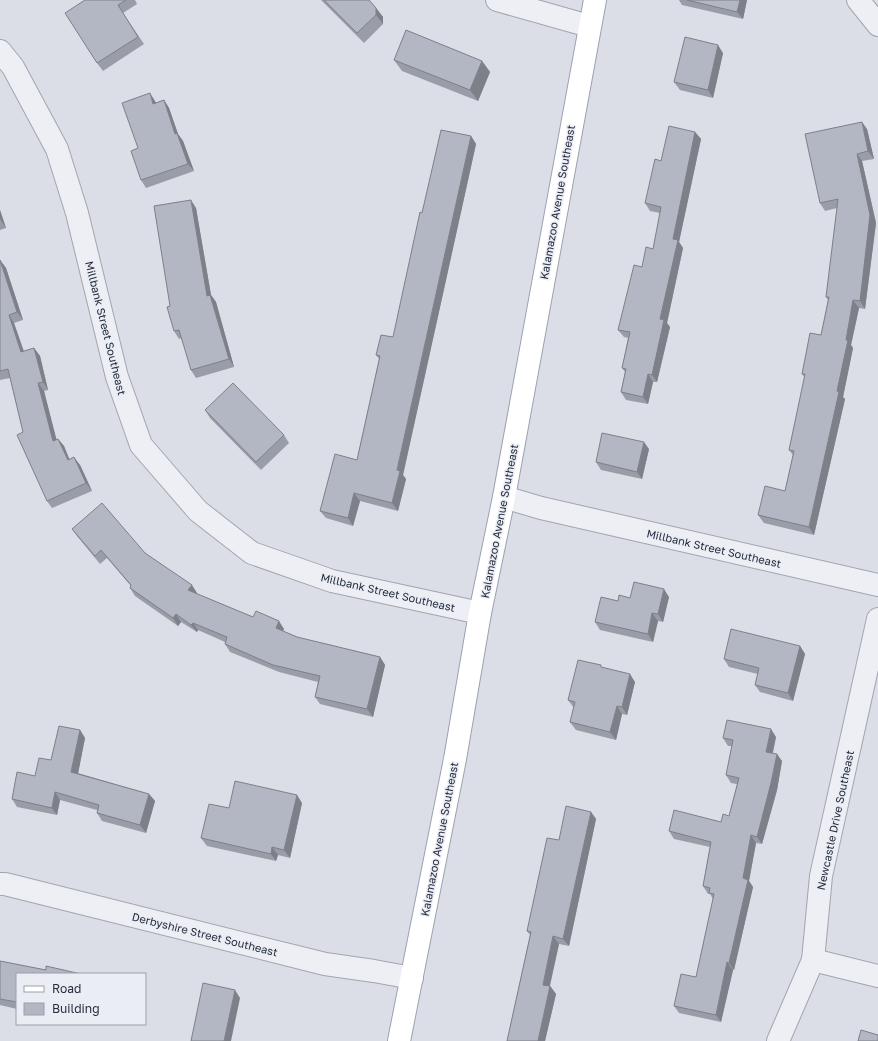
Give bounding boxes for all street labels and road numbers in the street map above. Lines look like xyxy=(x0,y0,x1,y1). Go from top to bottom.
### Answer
street label: Kalamazoo Avenue Southeast xyxy=(537,124,577,280)
street label: Millbank Street Southeast xyxy=(83,260,129,396)
street label: Kalamazoo Avenue Southeast xyxy=(478,443,520,599)
street label: Millbank Street Southeast xyxy=(645,526,783,570)
street label: Millbank Street Southeast xyxy=(319,570,457,614)
street label: Newcastle Drive Southeast xyxy=(814,749,856,891)
street label: Kalamazoo Avenue Southeast xyxy=(418,761,460,917)
street label: Derbyshire Street Southeast xyxy=(131,910,279,958)

